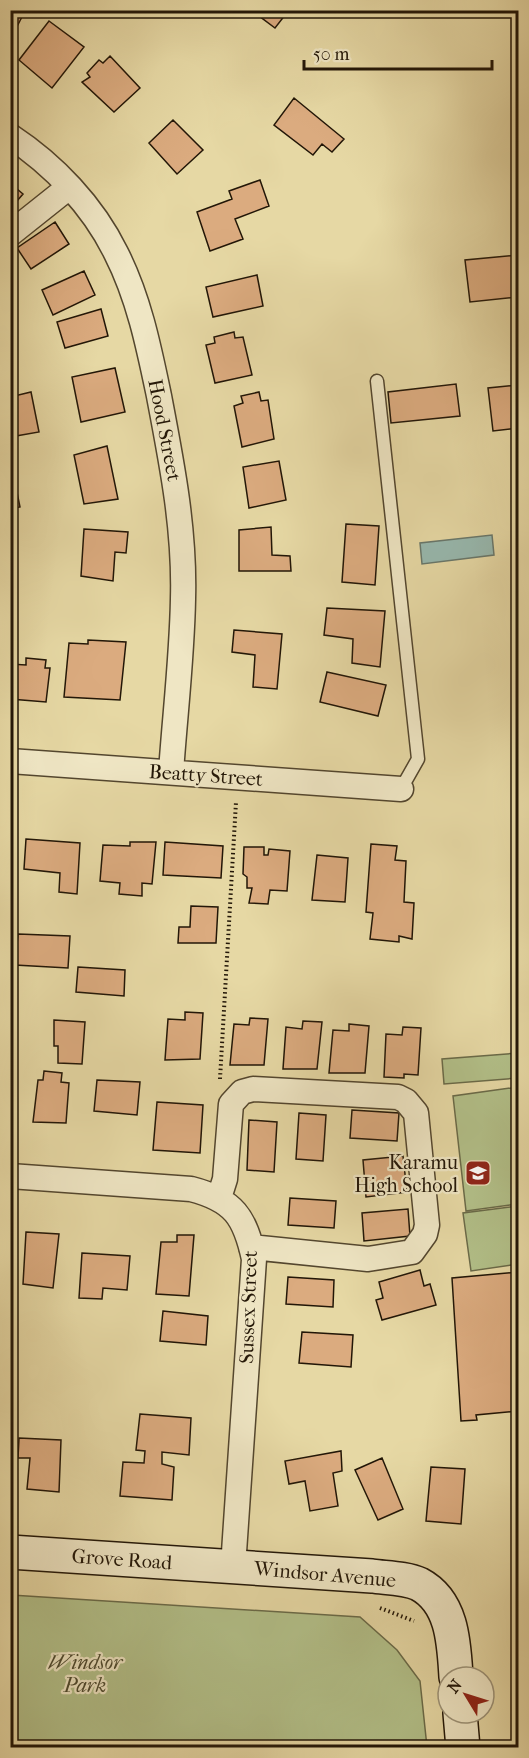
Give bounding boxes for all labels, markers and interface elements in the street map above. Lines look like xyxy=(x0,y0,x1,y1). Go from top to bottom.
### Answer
scale bar xyxy=(304,33,492,71)
text: 50 m xyxy=(313,44,350,65)
street label: Hood Street xyxy=(143,377,186,483)
street label: Beatty Street xyxy=(148,760,264,791)
place label: Karamu High School xyxy=(354,1151,459,1197)
school or university icon: Karamu High School xyxy=(463,1158,493,1188)
street label: Sussex Street xyxy=(235,1250,262,1364)
street label: Grove Road xyxy=(71,1545,174,1575)
street label: Windsor Avenue xyxy=(252,1557,397,1592)
park label: Windsor Park xyxy=(48,1651,124,1697)
north arrow xyxy=(436,1665,496,1725)
text: N xyxy=(443,1675,466,1697)

